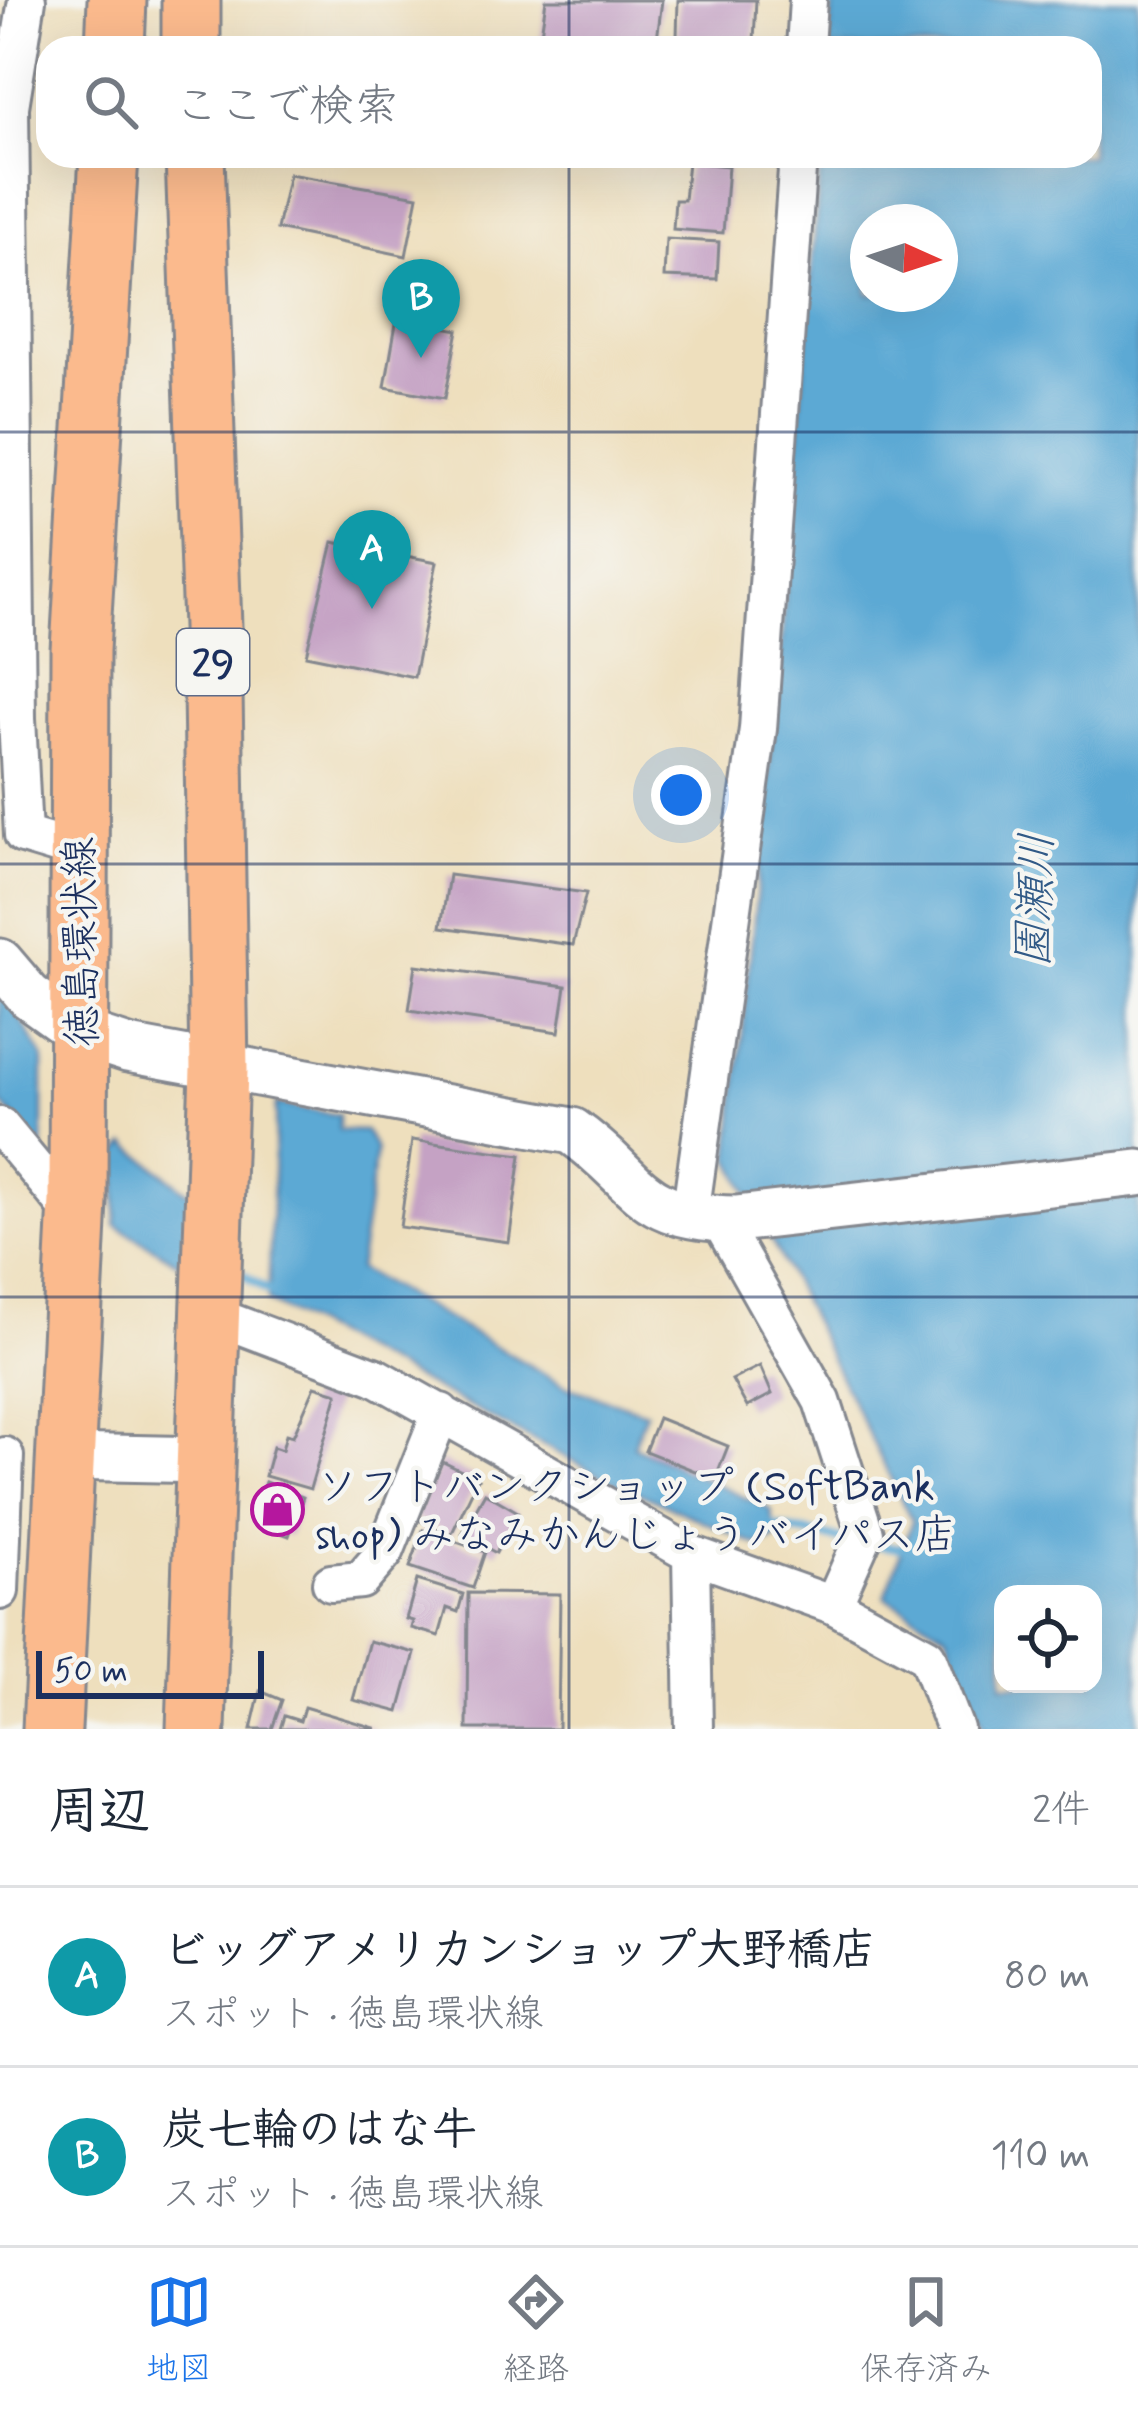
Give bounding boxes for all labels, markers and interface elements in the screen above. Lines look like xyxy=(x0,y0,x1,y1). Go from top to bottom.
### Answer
search box xyxy=(36,36,1102,168)
icon: search xyxy=(78,69,144,135)
text: ここで検索 xyxy=(174,78,399,137)
north arrow xyxy=(850,204,958,312)
pin: B xyxy=(382,259,460,358)
pin: A xyxy=(333,510,411,609)
road number: 29 xyxy=(177,629,249,695)
your location xyxy=(651,765,711,825)
water label: 園瀬川 xyxy=(1005,832,1068,969)
street label: 徳島環状線 xyxy=(53,836,112,1047)
place label: ソフトバンクショップ (SoftBank shop) みなみかんじょうバイパス店 xyxy=(316,1461,957,1564)
shop icon: ソフトバンクショップ (SoftBank shop) みなみかんじょうバイパス店 xyxy=(249,1481,305,1537)
map controls xyxy=(994,1585,1102,1693)
button: locate xyxy=(994,1585,1102,1693)
scale bar xyxy=(36,1645,264,1698)
text: 50 m xyxy=(54,1650,128,1694)
text: 周辺 xyxy=(48,1780,150,1846)
text: 2件 xyxy=(1032,1786,1090,1837)
text: ビッグアメリカンショップ大野橋店 xyxy=(162,1922,877,1981)
text: A xyxy=(74,1951,100,2002)
text: 80 m xyxy=(1004,1951,1090,2002)
text: スポット · 徳島環状線 xyxy=(162,1990,543,2041)
text: 炭七輪のはな牛 xyxy=(162,2102,477,2161)
text: B xyxy=(75,2131,99,2182)
text: 110 m xyxy=(991,2131,1090,2182)
text: スポット · 徳島環状線 xyxy=(162,2170,543,2221)
tab: 地図 xyxy=(146,2269,212,2392)
tab: 経路 xyxy=(503,2269,569,2392)
tab: 保存済み xyxy=(860,2269,992,2392)

